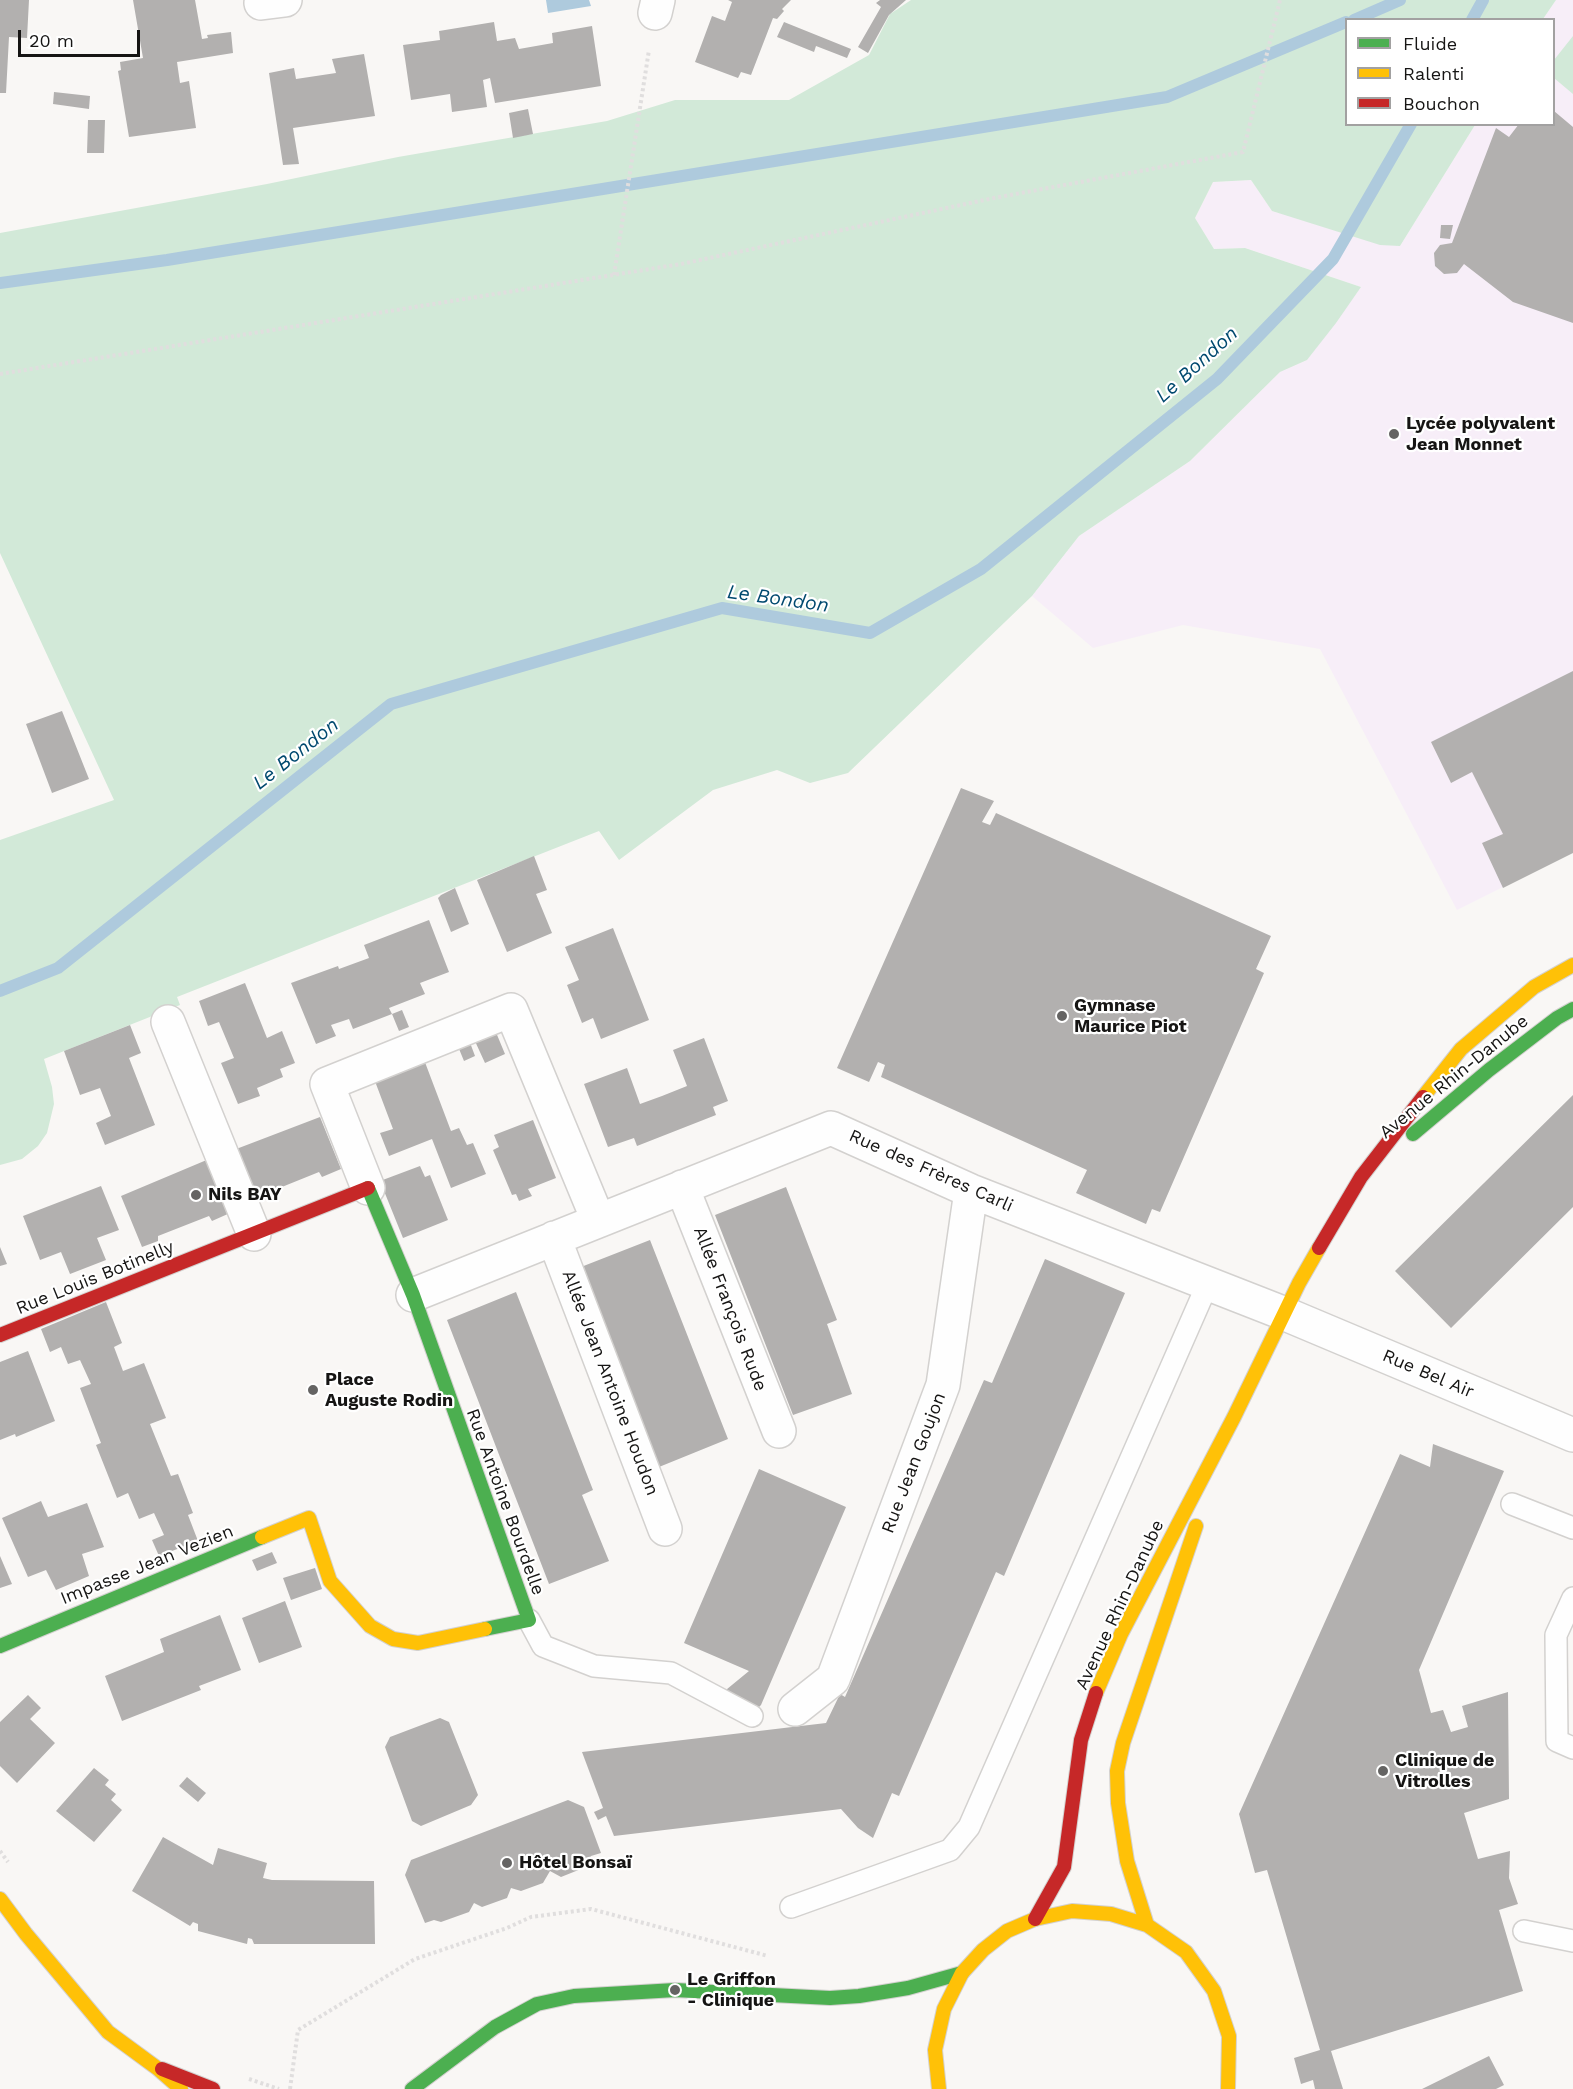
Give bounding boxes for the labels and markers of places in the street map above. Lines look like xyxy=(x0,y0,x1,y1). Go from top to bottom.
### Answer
place label: Lycée polyvalent Jean Monnet xyxy=(1406,413,1555,456)
marker: Lycée polyvalent Jean Monnet xyxy=(1387,427,1401,441)
place label: Gymnase Maurice Piot xyxy=(1074,995,1186,1038)
marker: Gymnase Maurice Piot xyxy=(1055,1009,1069,1023)
place label: Nils BAY xyxy=(208,1184,282,1206)
marker: Nils BAY xyxy=(189,1188,203,1202)
place label: Place Auguste Rodin xyxy=(325,1369,453,1412)
marker: Place Auguste Rodin xyxy=(306,1383,320,1397)
place label: Clinique de Vitrolles xyxy=(1395,1750,1494,1792)
marker: Clinique de Vitrolles xyxy=(1376,1764,1390,1778)
place label: Hôtel Bonsaï xyxy=(519,1852,632,1874)
marker: Hôtel Bonsaï xyxy=(500,1856,514,1870)
place label: Le Griffon - Clinique xyxy=(687,1969,776,2012)
marker: Le Griffon - Clinique xyxy=(668,1983,682,1997)

